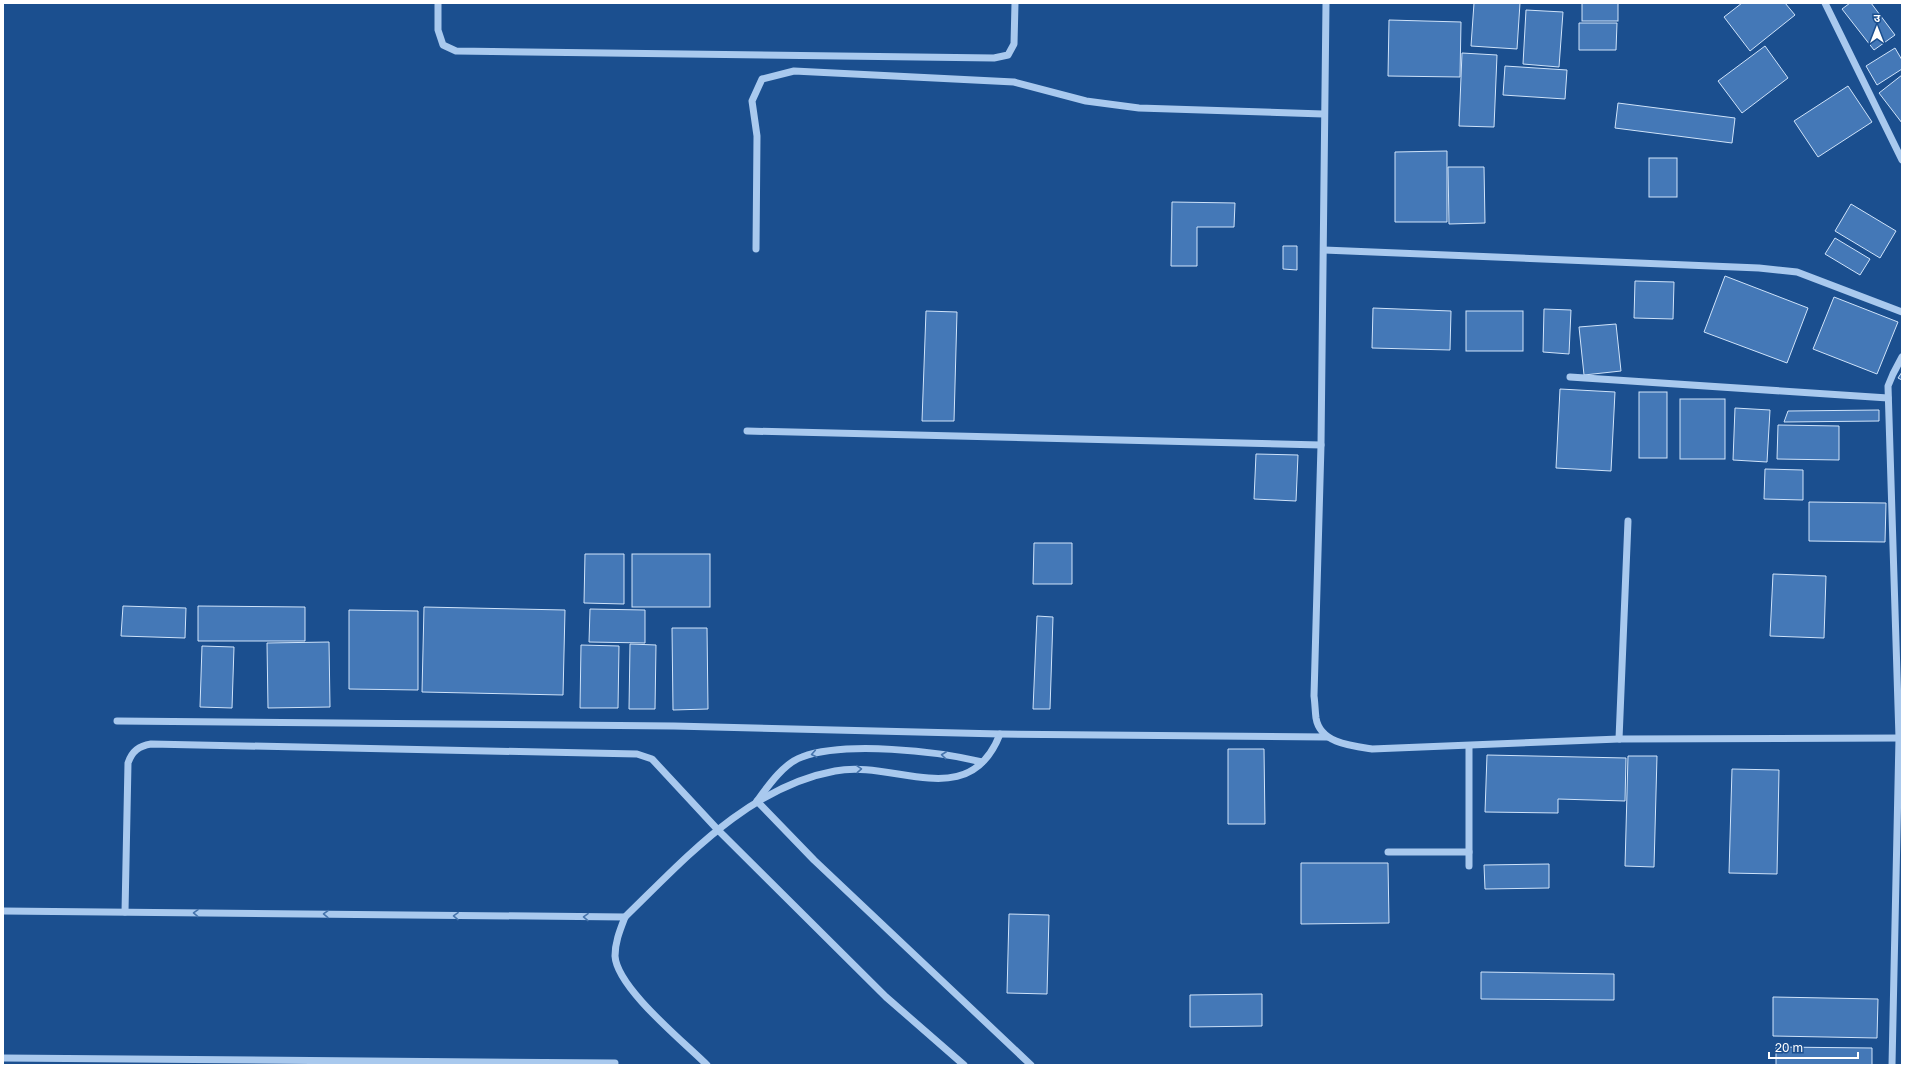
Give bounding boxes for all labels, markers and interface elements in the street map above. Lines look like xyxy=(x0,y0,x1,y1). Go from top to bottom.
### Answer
north arrow xyxy=(1857,8,1897,48)
text: उ xyxy=(1874,11,1881,24)
one-way arrow xyxy=(811,750,817,758)
one-way arrow xyxy=(941,751,947,760)
one-way arrow xyxy=(856,764,862,773)
one-way arrow xyxy=(193,909,199,917)
one-way arrow xyxy=(323,910,329,919)
one-way arrow xyxy=(453,912,459,920)
one-way arrow xyxy=(583,913,589,921)
scale bar xyxy=(1769,1034,1858,1060)
text: 20 m xyxy=(1775,1040,1803,1055)

